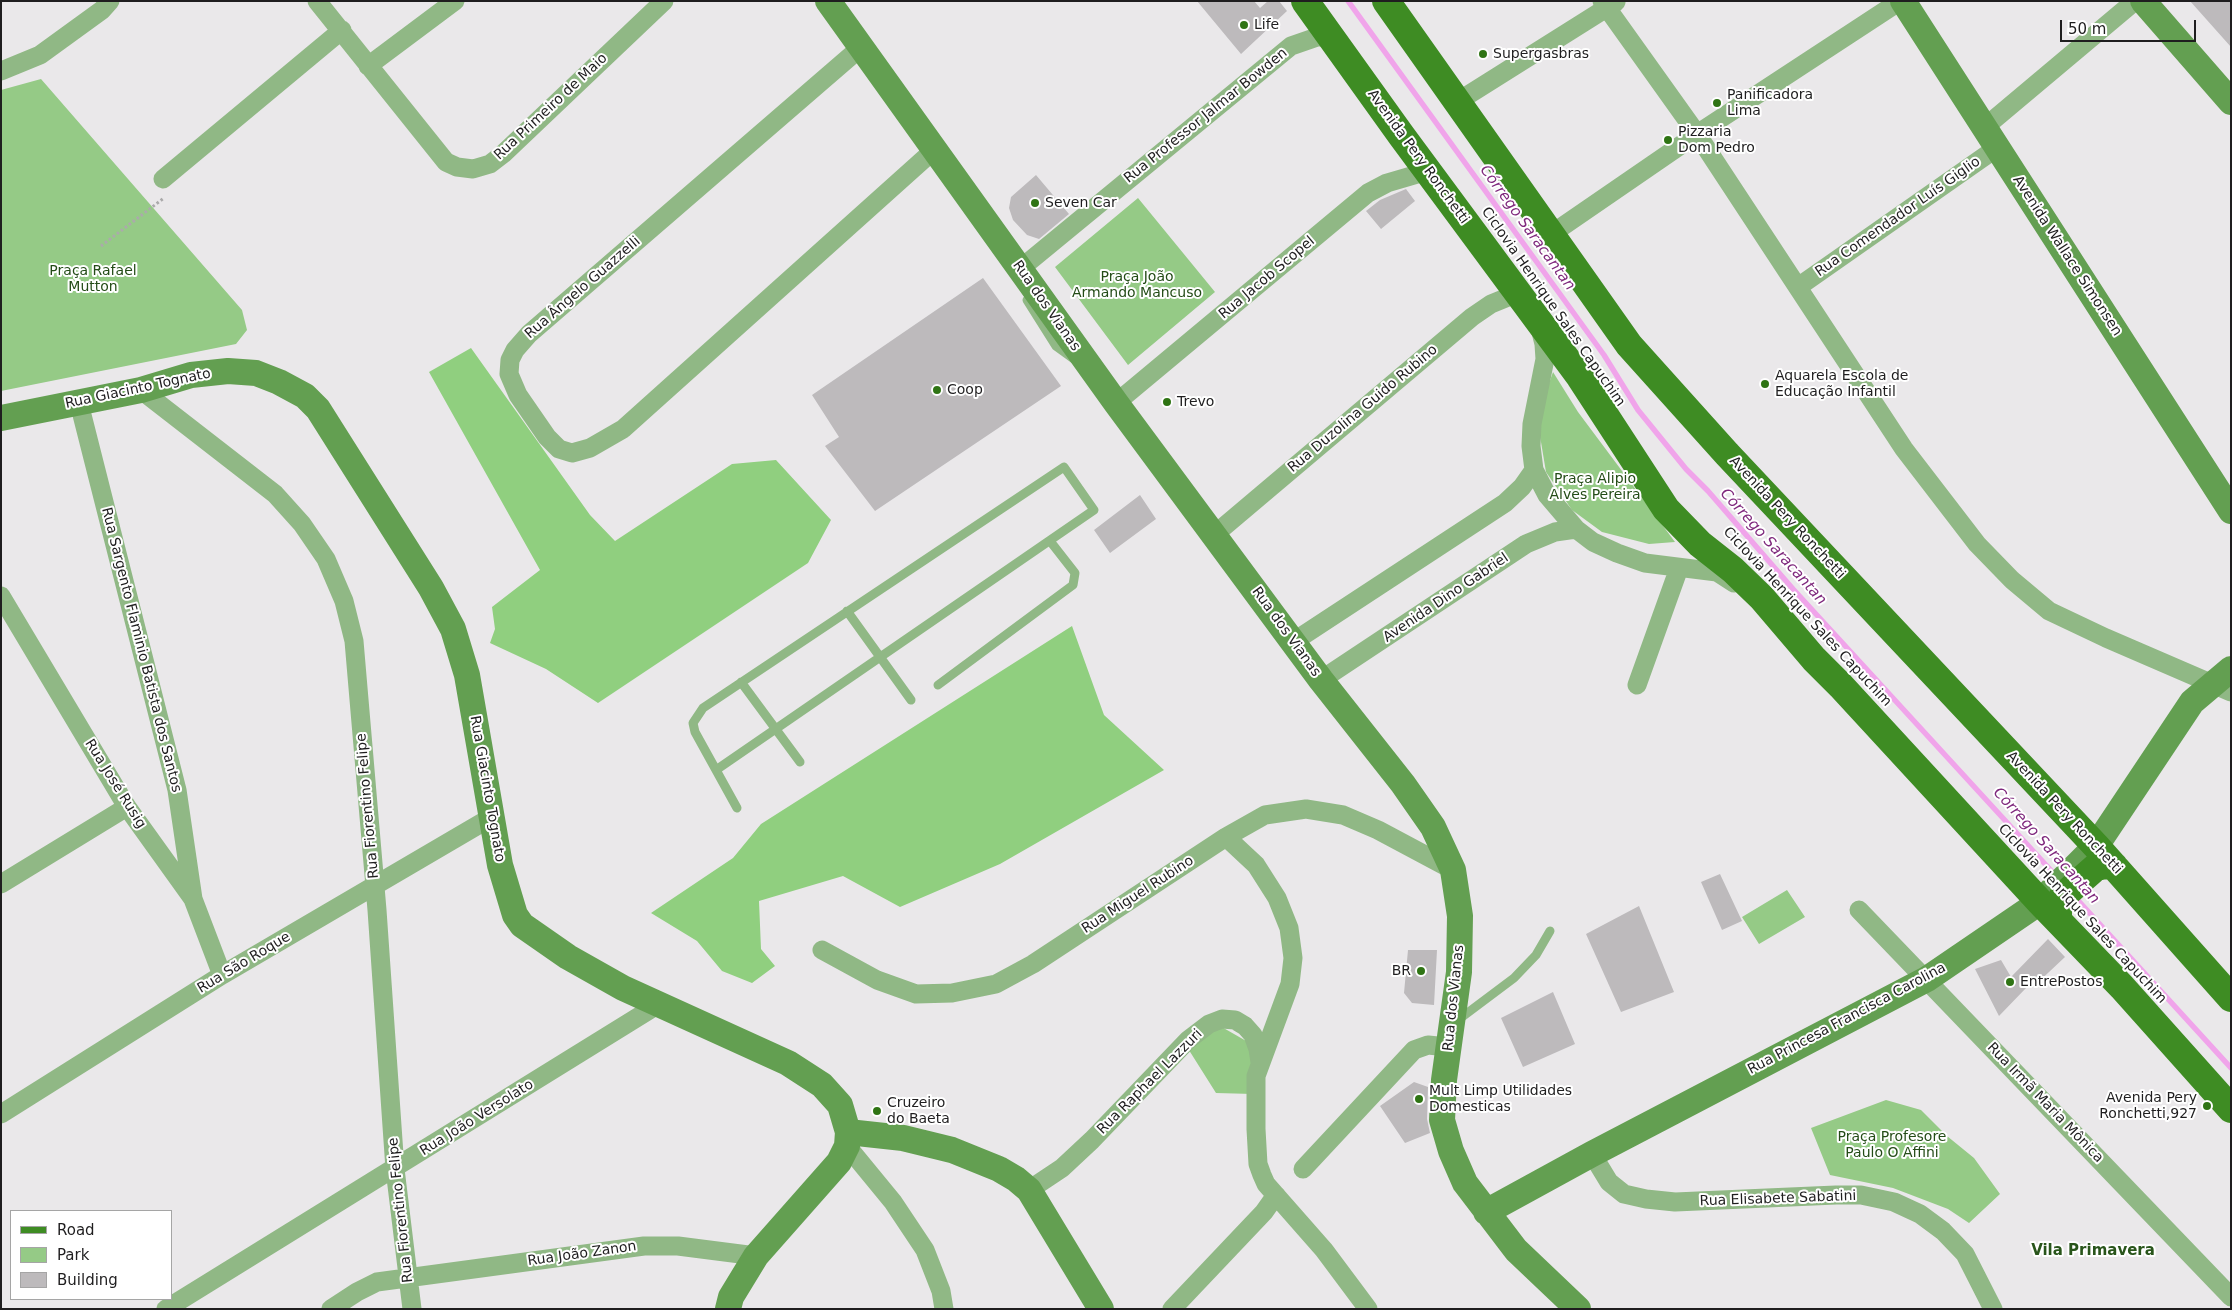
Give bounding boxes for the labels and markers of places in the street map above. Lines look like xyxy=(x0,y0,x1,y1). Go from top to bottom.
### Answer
place label: Life xyxy=(1254,17,1279,33)
marker: Life xyxy=(1238,19,1250,31)
place label: Supergasbras xyxy=(1493,46,1589,62)
marker: Supergasbras xyxy=(1477,48,1489,60)
place label: Panificadora Lima xyxy=(1727,87,1813,120)
marker: Panificadora Lima xyxy=(1711,97,1723,109)
place label: Pizzaria Dom Pedro xyxy=(1678,124,1755,156)
marker: Pizzaria Dom Pedro xyxy=(1662,134,1674,146)
place label: Seven Car xyxy=(1045,195,1117,211)
marker: Seven Car xyxy=(1029,197,1041,209)
place label: Aquarela Escola de Educação Infantil xyxy=(1775,368,1908,401)
marker: Aquarela Escola de Educação Infantil xyxy=(1759,378,1771,390)
place label: Coop xyxy=(947,382,983,398)
marker: Coop xyxy=(931,384,943,396)
place label: Trevo xyxy=(1177,394,1214,410)
marker: Trevo xyxy=(1161,396,1173,408)
place label: BR xyxy=(1392,963,1411,979)
marker: BR xyxy=(1415,965,1427,977)
place label: EntrePostos xyxy=(2020,974,2102,990)
marker: EntrePostos xyxy=(2004,976,2016,988)
place label: Mult Limp Utilidades Domesticas xyxy=(1429,1083,1572,1116)
place label: Avenida Pery Ronchetti,927 xyxy=(2099,1090,2197,1122)
marker: Mult Limp Utilidades Domesticas xyxy=(1413,1093,1425,1105)
place label: Cruzeiro do Baeta xyxy=(887,1095,950,1128)
marker: Avenida Pery Ronchetti,927 xyxy=(2201,1100,2213,1112)
marker: Cruzeiro do Baeta xyxy=(871,1105,883,1117)

